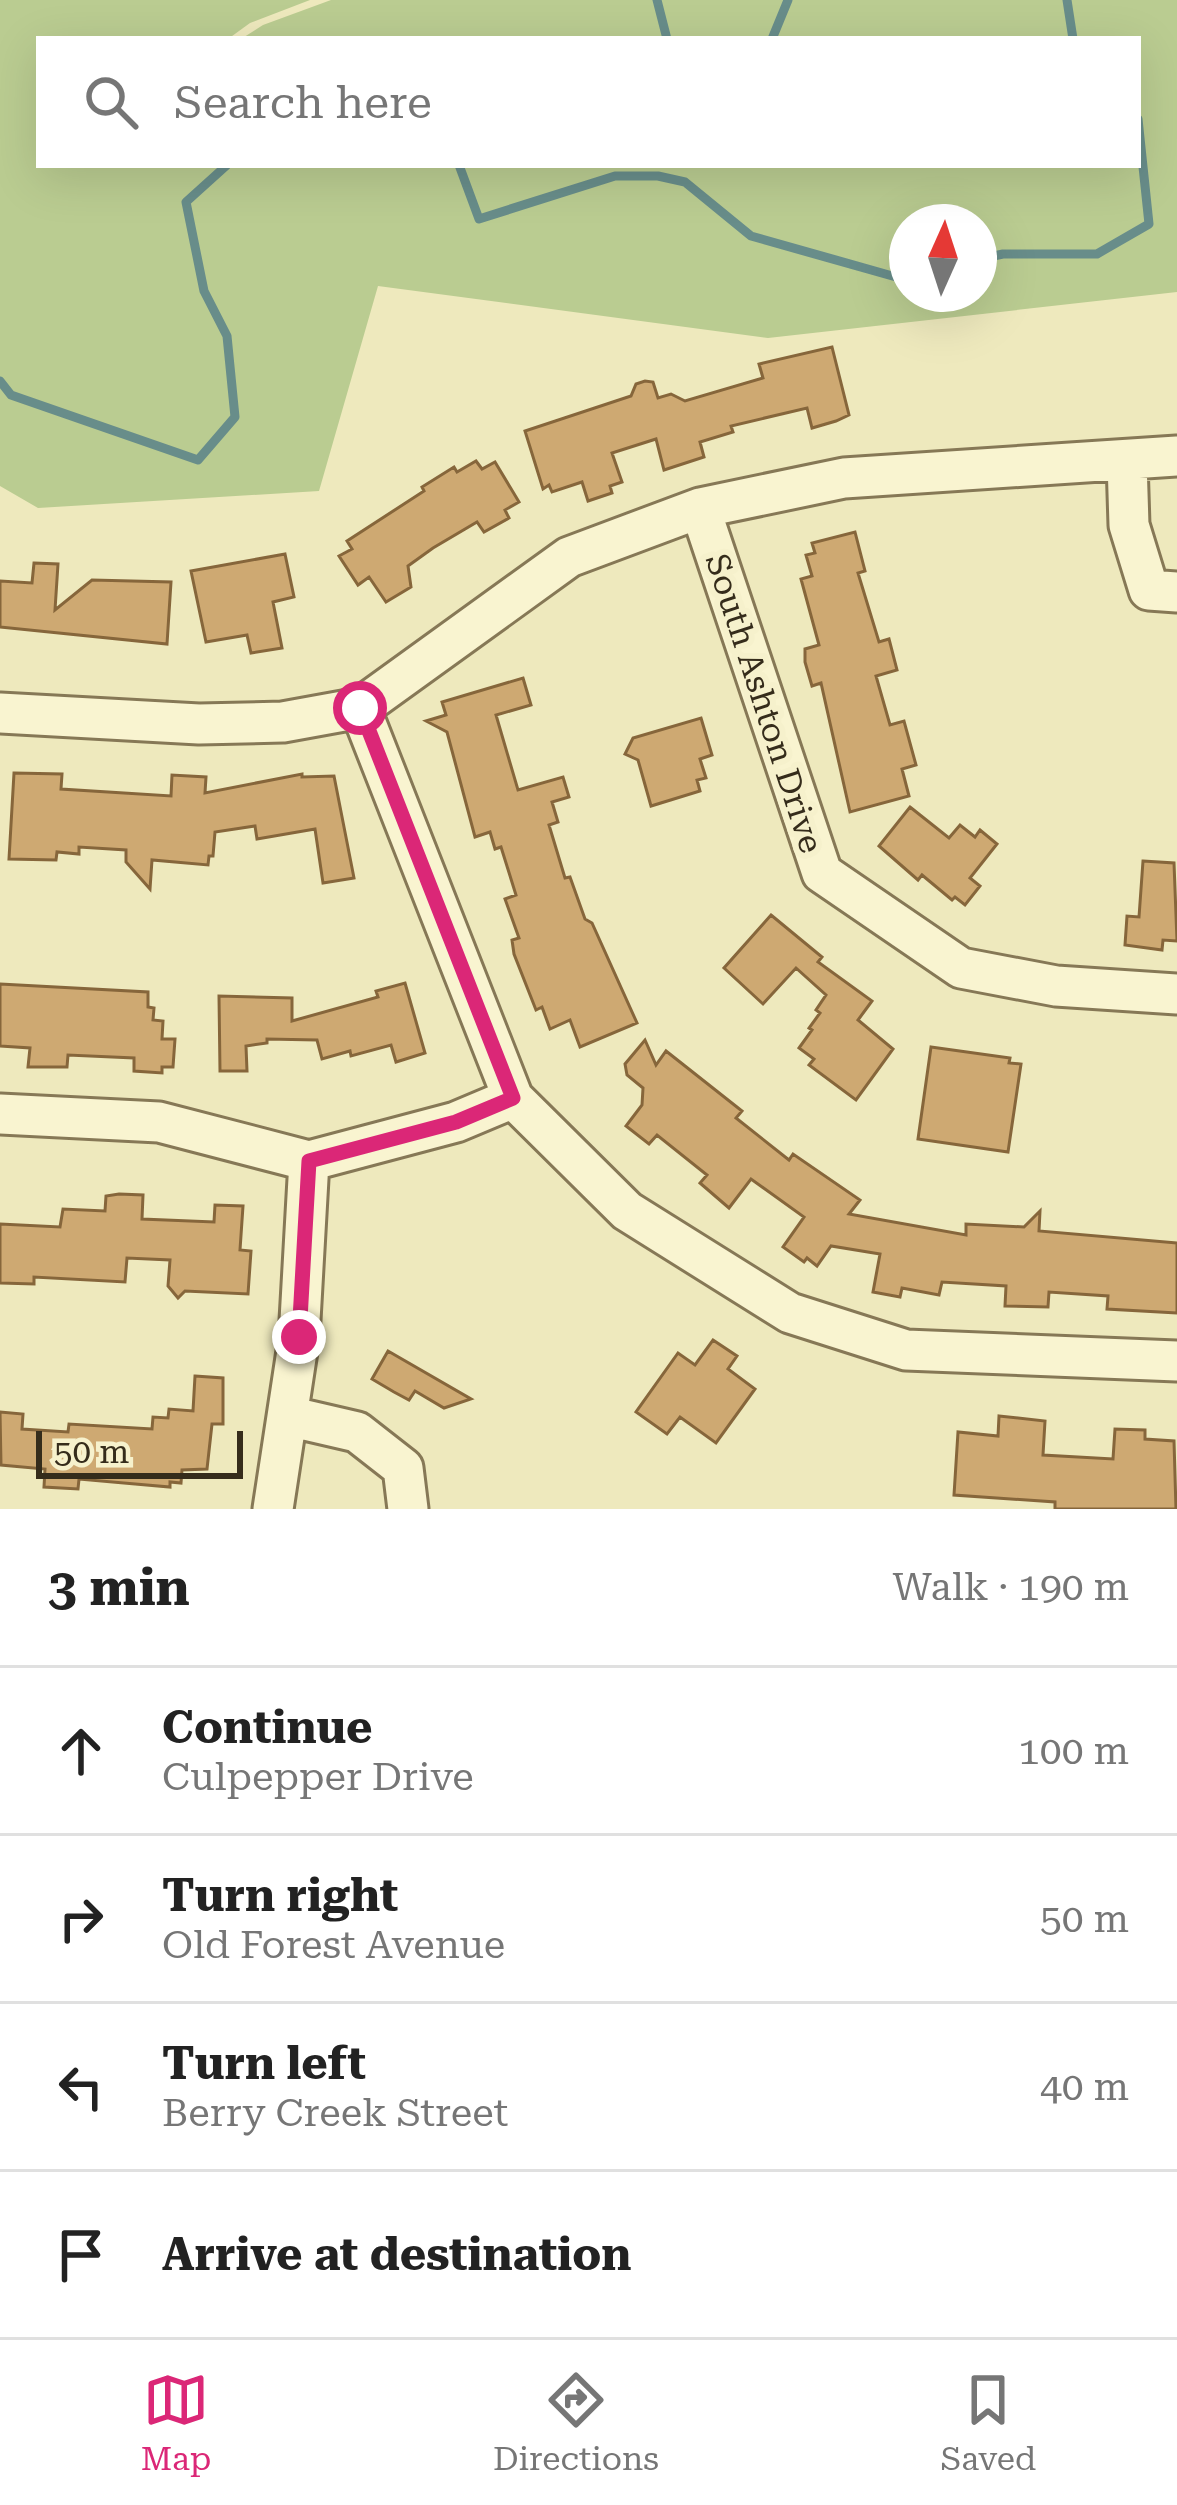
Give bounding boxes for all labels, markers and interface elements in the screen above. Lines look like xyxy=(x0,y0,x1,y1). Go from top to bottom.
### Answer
search box xyxy=(36,36,1141,168)
icon: search xyxy=(78,69,144,135)
text: Search here xyxy=(174,76,432,129)
north arrow xyxy=(889,204,997,312)
street label: South Ashton Drive xyxy=(698,549,831,858)
route start xyxy=(333,681,387,735)
route end xyxy=(272,1310,326,1364)
scale bar xyxy=(36,1425,243,1478)
text: 50 m xyxy=(54,1432,129,1471)
text: 3 min xyxy=(48,1558,190,1617)
text: Walk · 190 m xyxy=(893,1564,1129,1610)
text: Continue xyxy=(162,1701,373,1754)
icon: ahead xyxy=(48,1718,114,1784)
text: 100 m xyxy=(1018,1728,1129,1774)
text: Culpepper Drive xyxy=(162,1754,474,1800)
text: Turn right xyxy=(162,1869,398,1922)
icon: right xyxy=(48,1886,114,1952)
text: 50 m xyxy=(1040,1896,1129,1942)
text: Old Forest Avenue xyxy=(162,1922,505,1968)
text: Turn left xyxy=(162,2037,366,2090)
icon: left xyxy=(48,2054,114,2120)
text: 40 m xyxy=(1040,2064,1129,2110)
text: Berry Creek Street xyxy=(162,2090,508,2136)
icon: arrive xyxy=(48,2222,114,2288)
text: Arrive at destination xyxy=(162,2228,631,2281)
tab: Map xyxy=(141,2367,211,2478)
tab: Directions xyxy=(493,2367,659,2478)
tab: Saved xyxy=(941,2367,1036,2478)

